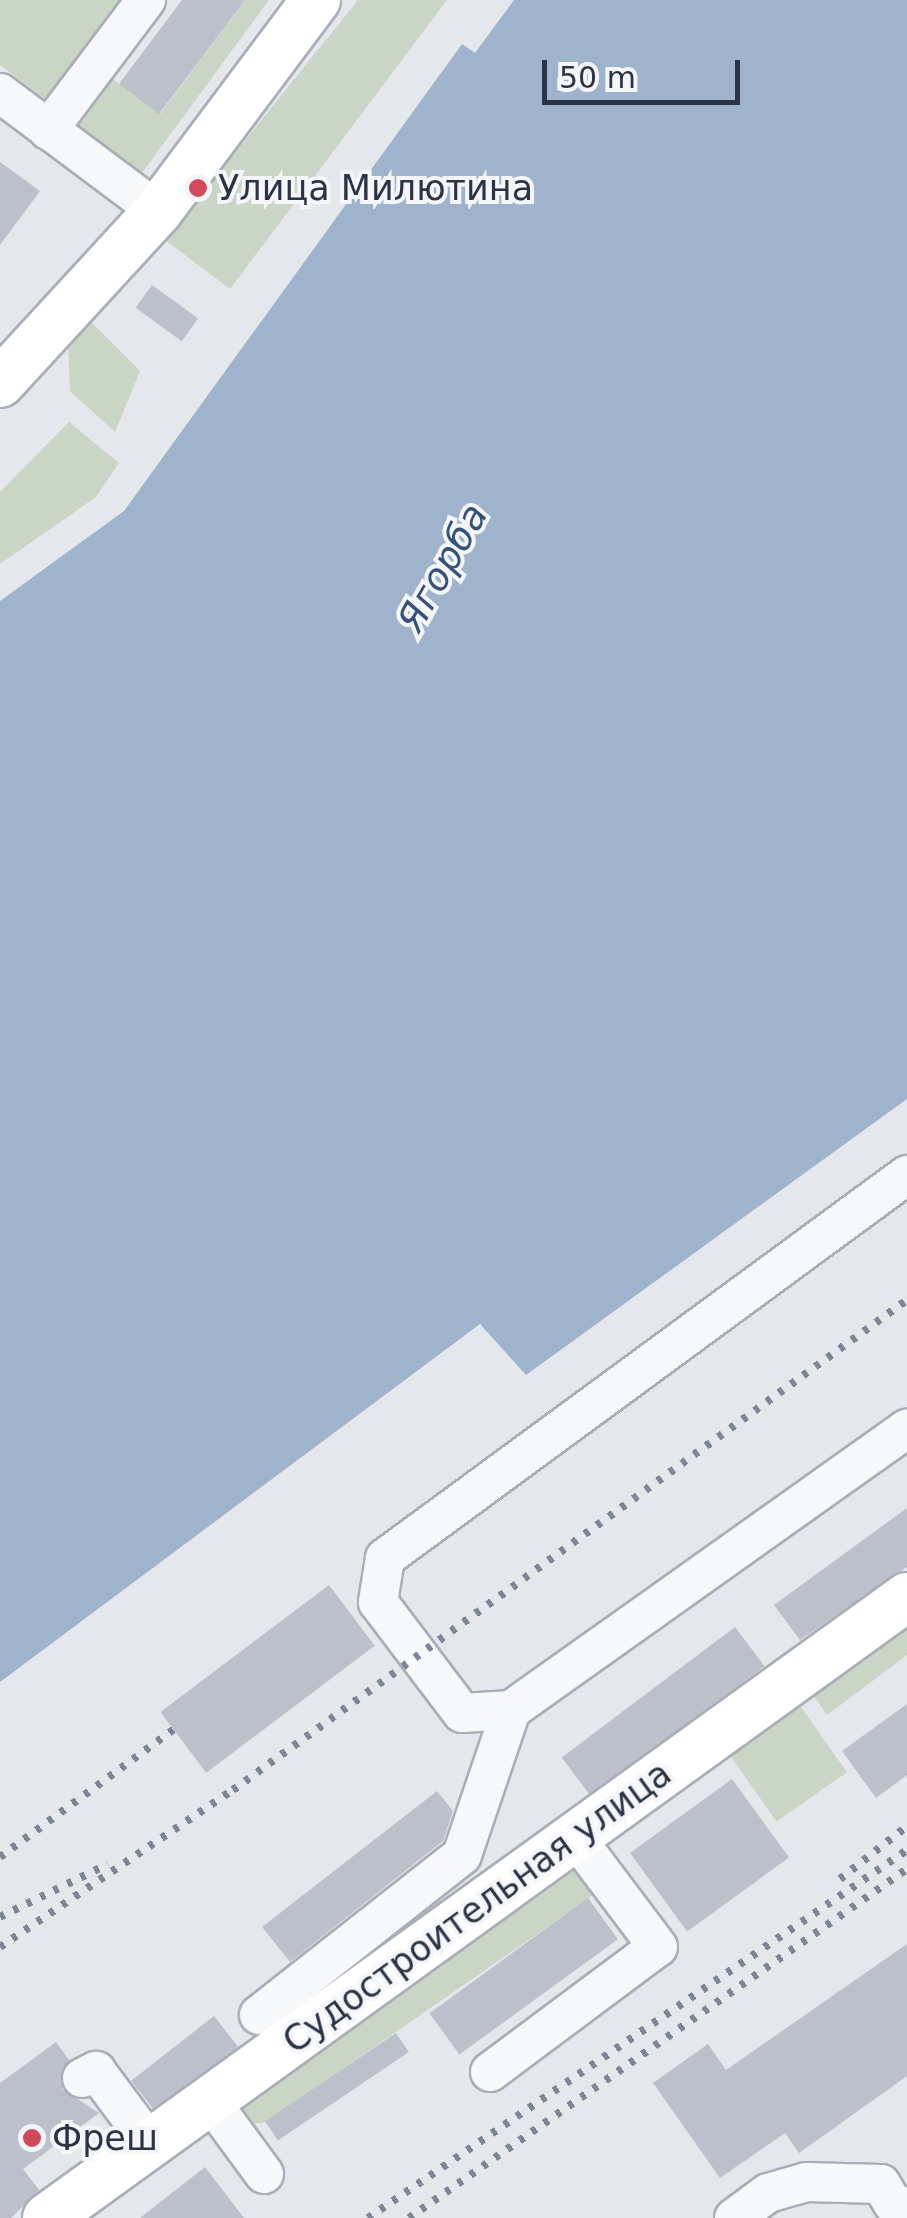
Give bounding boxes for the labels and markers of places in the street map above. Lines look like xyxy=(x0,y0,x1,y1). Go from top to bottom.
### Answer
place label: Улица Милютина xyxy=(218,167,533,209)
marker: Улица Милютина xyxy=(187,177,209,199)
place label: Фреш xyxy=(52,2117,158,2159)
marker: Фреш xyxy=(21,2127,43,2149)

